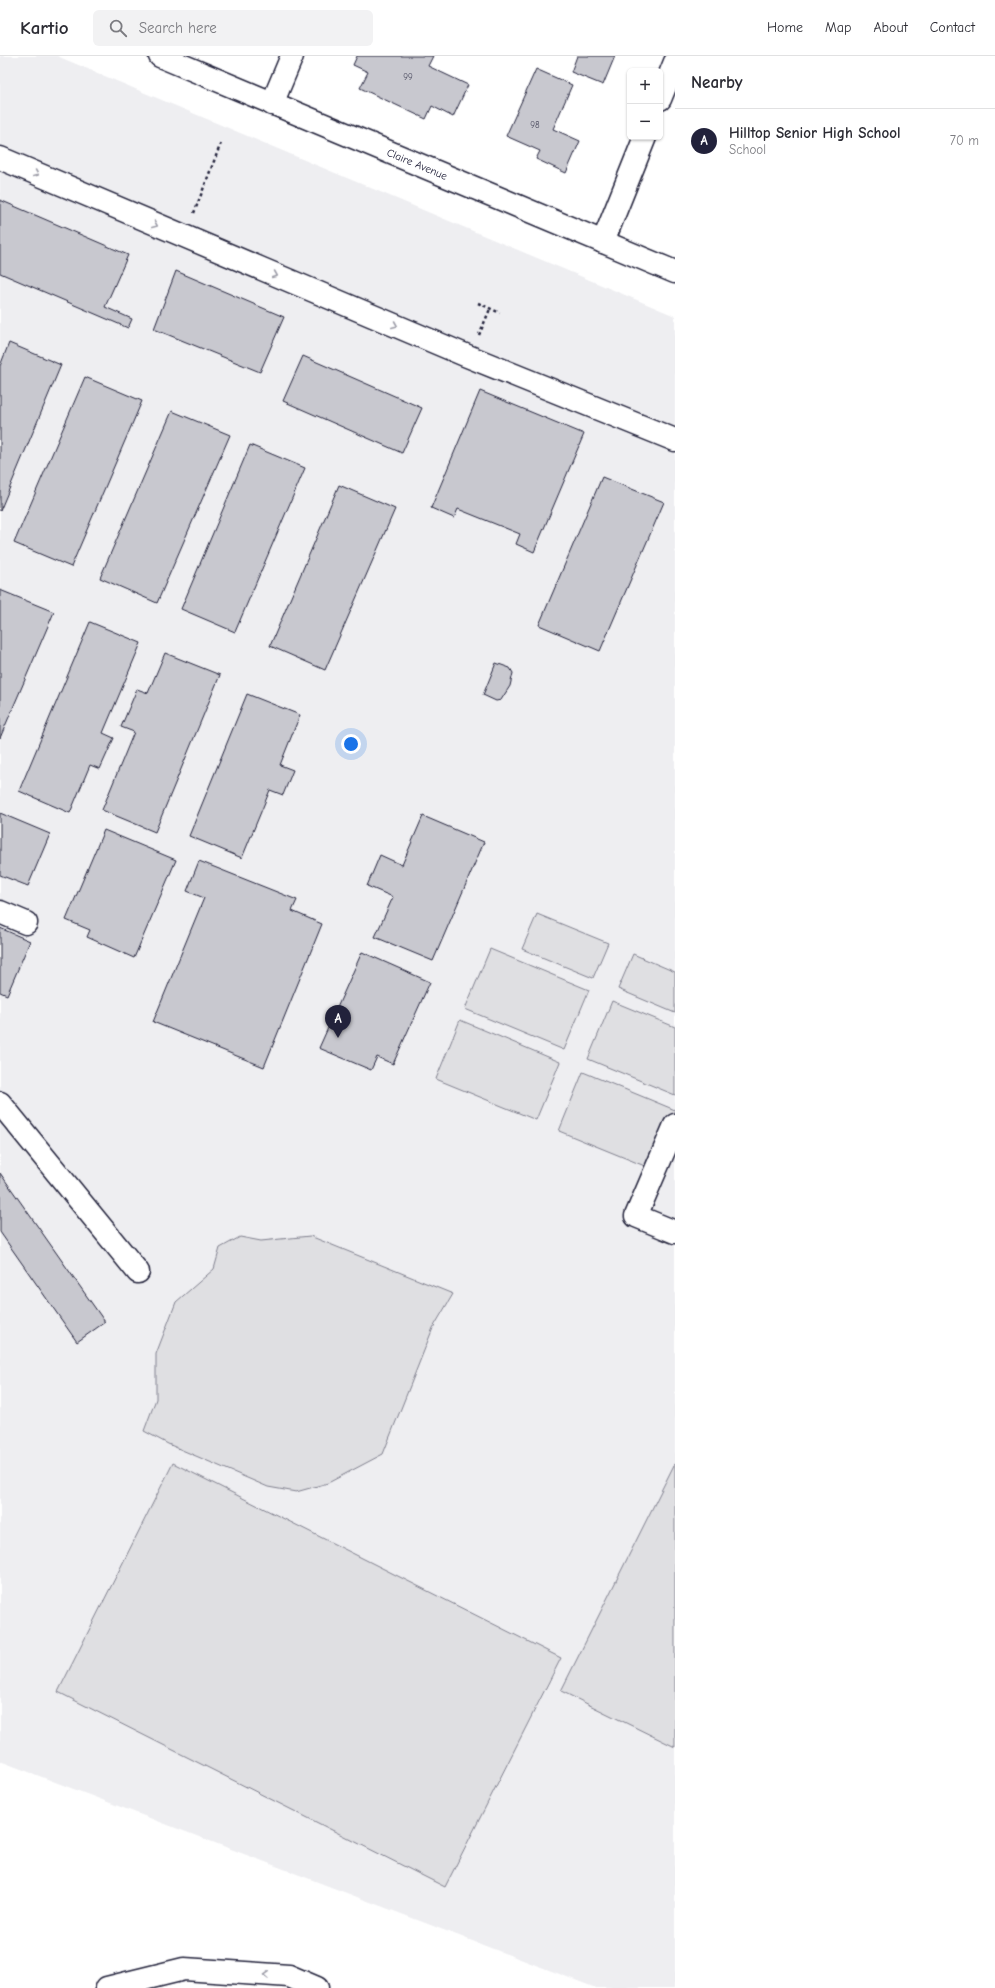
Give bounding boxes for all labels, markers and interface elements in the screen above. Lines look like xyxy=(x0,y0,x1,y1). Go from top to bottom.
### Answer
search box xyxy=(93,10,373,46)
text: Kartio xyxy=(20,17,69,39)
icon: search xyxy=(107,17,129,39)
text: Search here xyxy=(139,19,217,37)
text: Home xyxy=(767,19,803,36)
text: Map xyxy=(825,19,851,36)
text: About xyxy=(873,19,908,36)
text: Contact xyxy=(930,19,975,36)
map controls xyxy=(627,68,663,140)
button: + xyxy=(627,68,663,104)
house number: 99 xyxy=(403,72,413,82)
text: Nearby xyxy=(691,73,742,92)
button: − xyxy=(627,104,663,140)
house number: 98 xyxy=(530,120,540,130)
text: Hilltop Senior High School xyxy=(729,124,900,142)
text: A xyxy=(700,133,708,148)
text: 70 m xyxy=(950,133,979,148)
text: School xyxy=(729,142,766,157)
street label: Claire Avenue xyxy=(385,145,450,183)
one-way arrow xyxy=(32,169,39,177)
one-way arrow xyxy=(152,220,159,228)
one-way arrow xyxy=(271,270,279,278)
one-way arrow xyxy=(392,321,399,329)
your location xyxy=(341,734,361,754)
pin: A xyxy=(325,1005,351,1038)
one-way arrow xyxy=(263,1970,269,1979)

